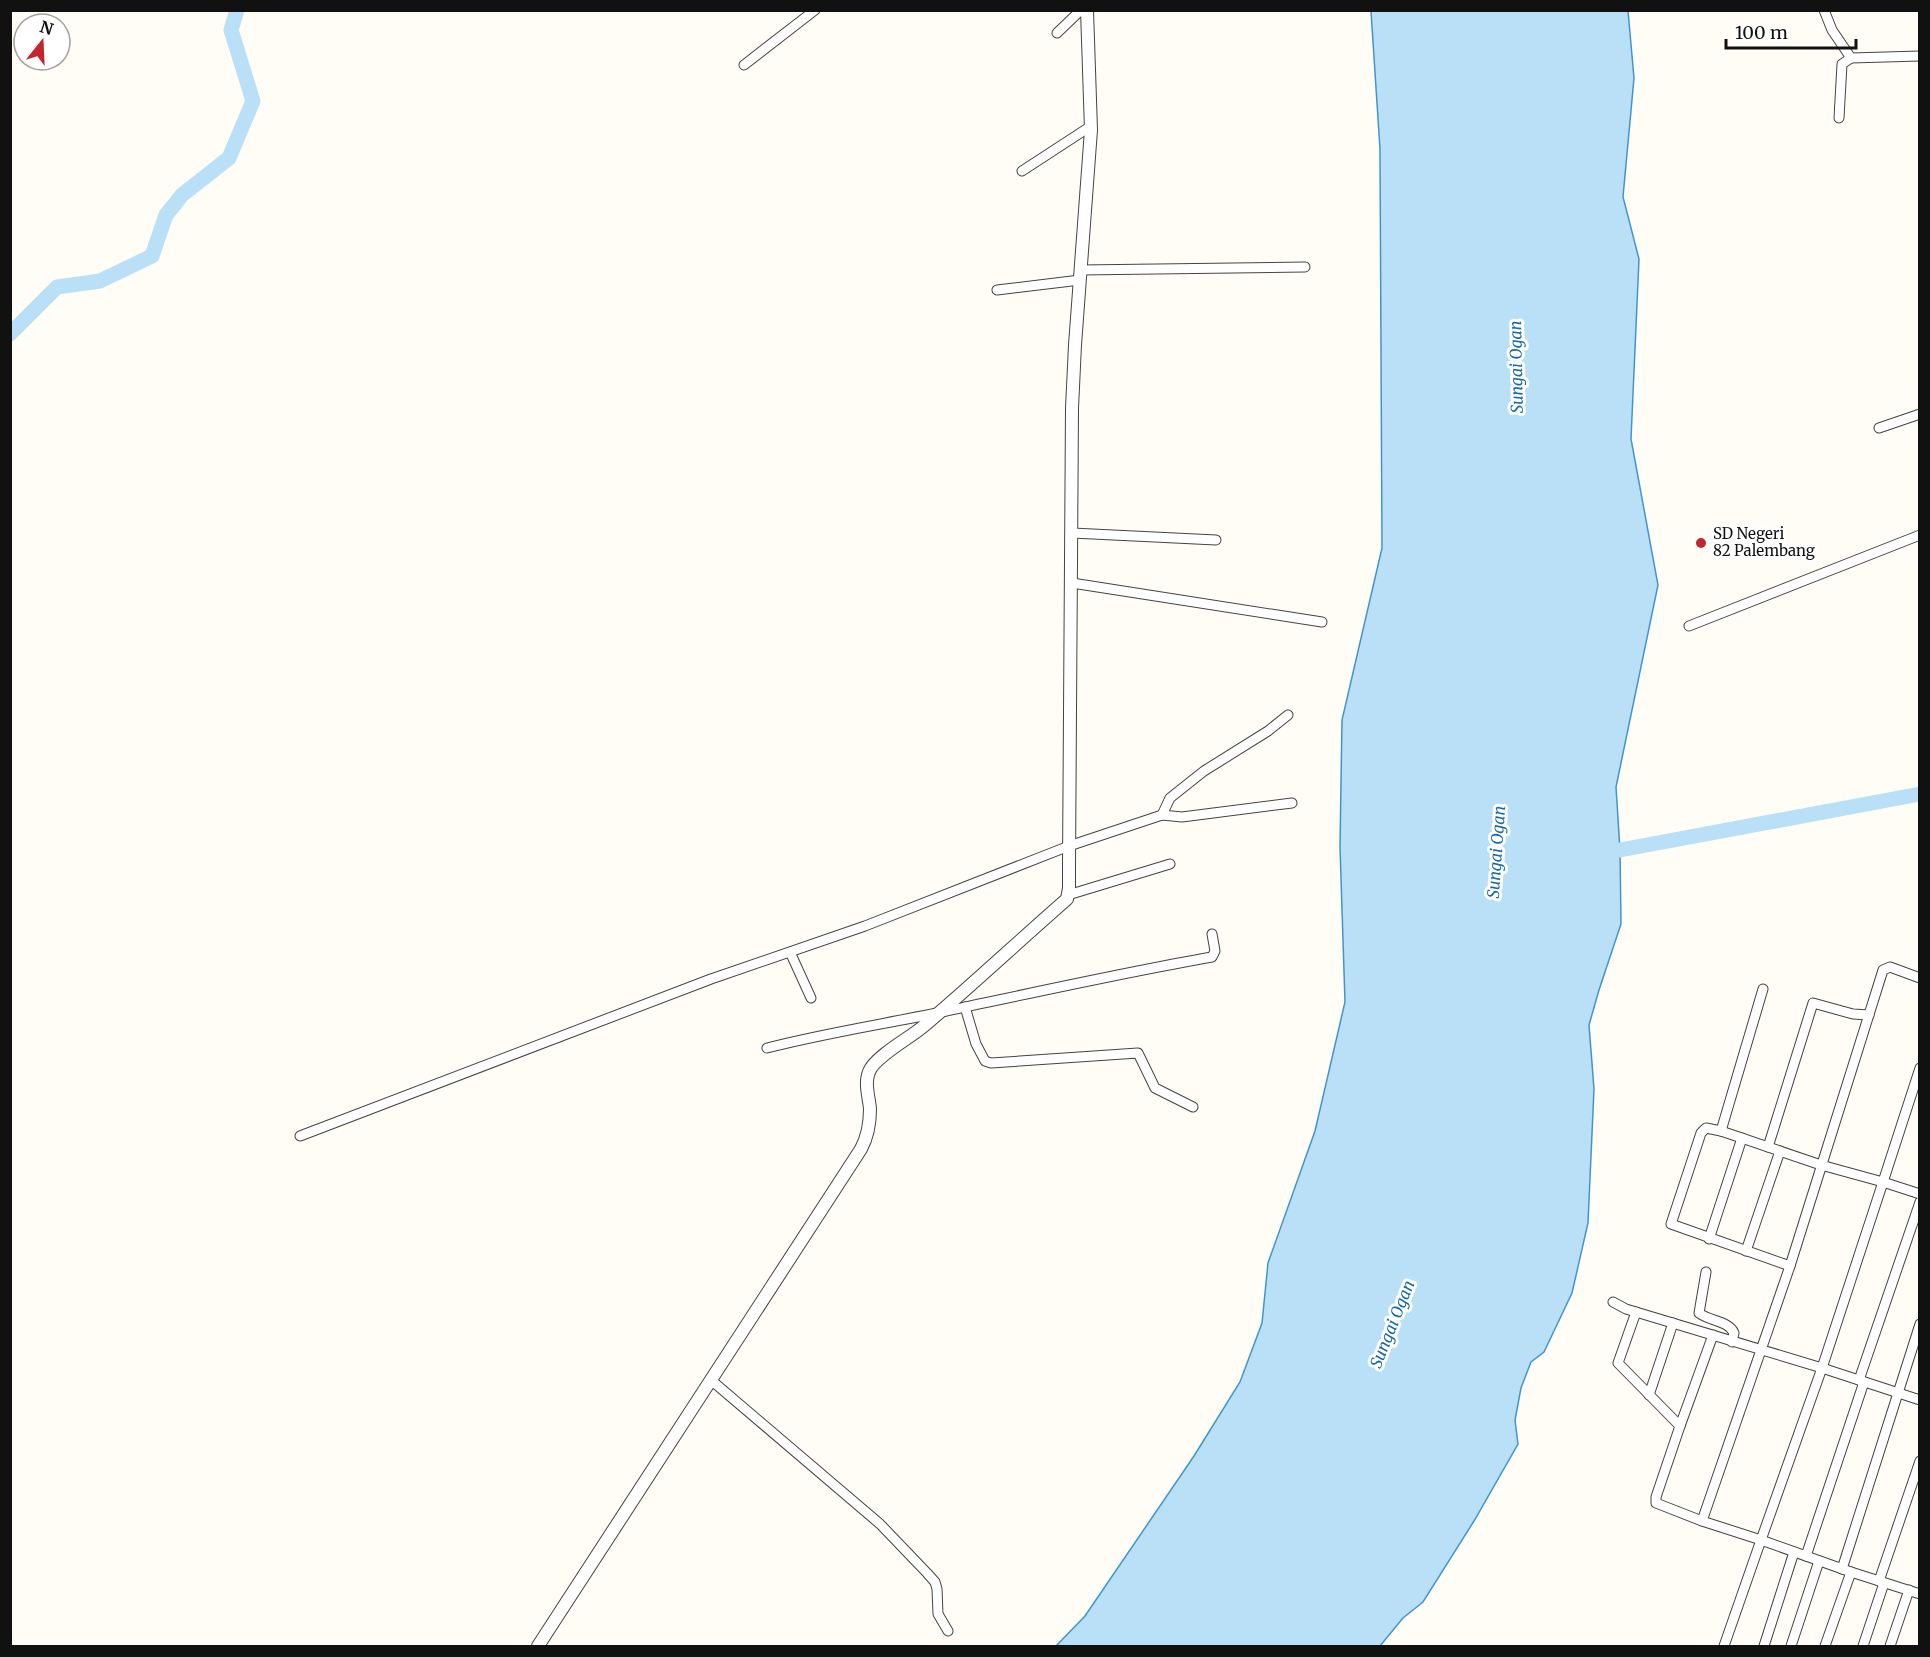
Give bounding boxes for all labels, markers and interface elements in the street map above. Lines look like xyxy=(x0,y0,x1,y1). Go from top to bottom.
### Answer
north arrow xyxy=(12,12,72,72)
scale bar xyxy=(1726,12,1856,50)
text: N xyxy=(38,16,56,39)
text: 100 m xyxy=(1735,21,1788,44)
water label: Sungai Ogan xyxy=(1505,320,1527,414)
place label: SD Negeri 82 Palembang xyxy=(1713,524,1815,560)
marker: SD Negeri 82 Palembang xyxy=(1694,536,1708,550)
water label: Sungai Ogan xyxy=(1483,805,1509,899)
water label: Sungai Ogan xyxy=(1365,1277,1419,1371)

